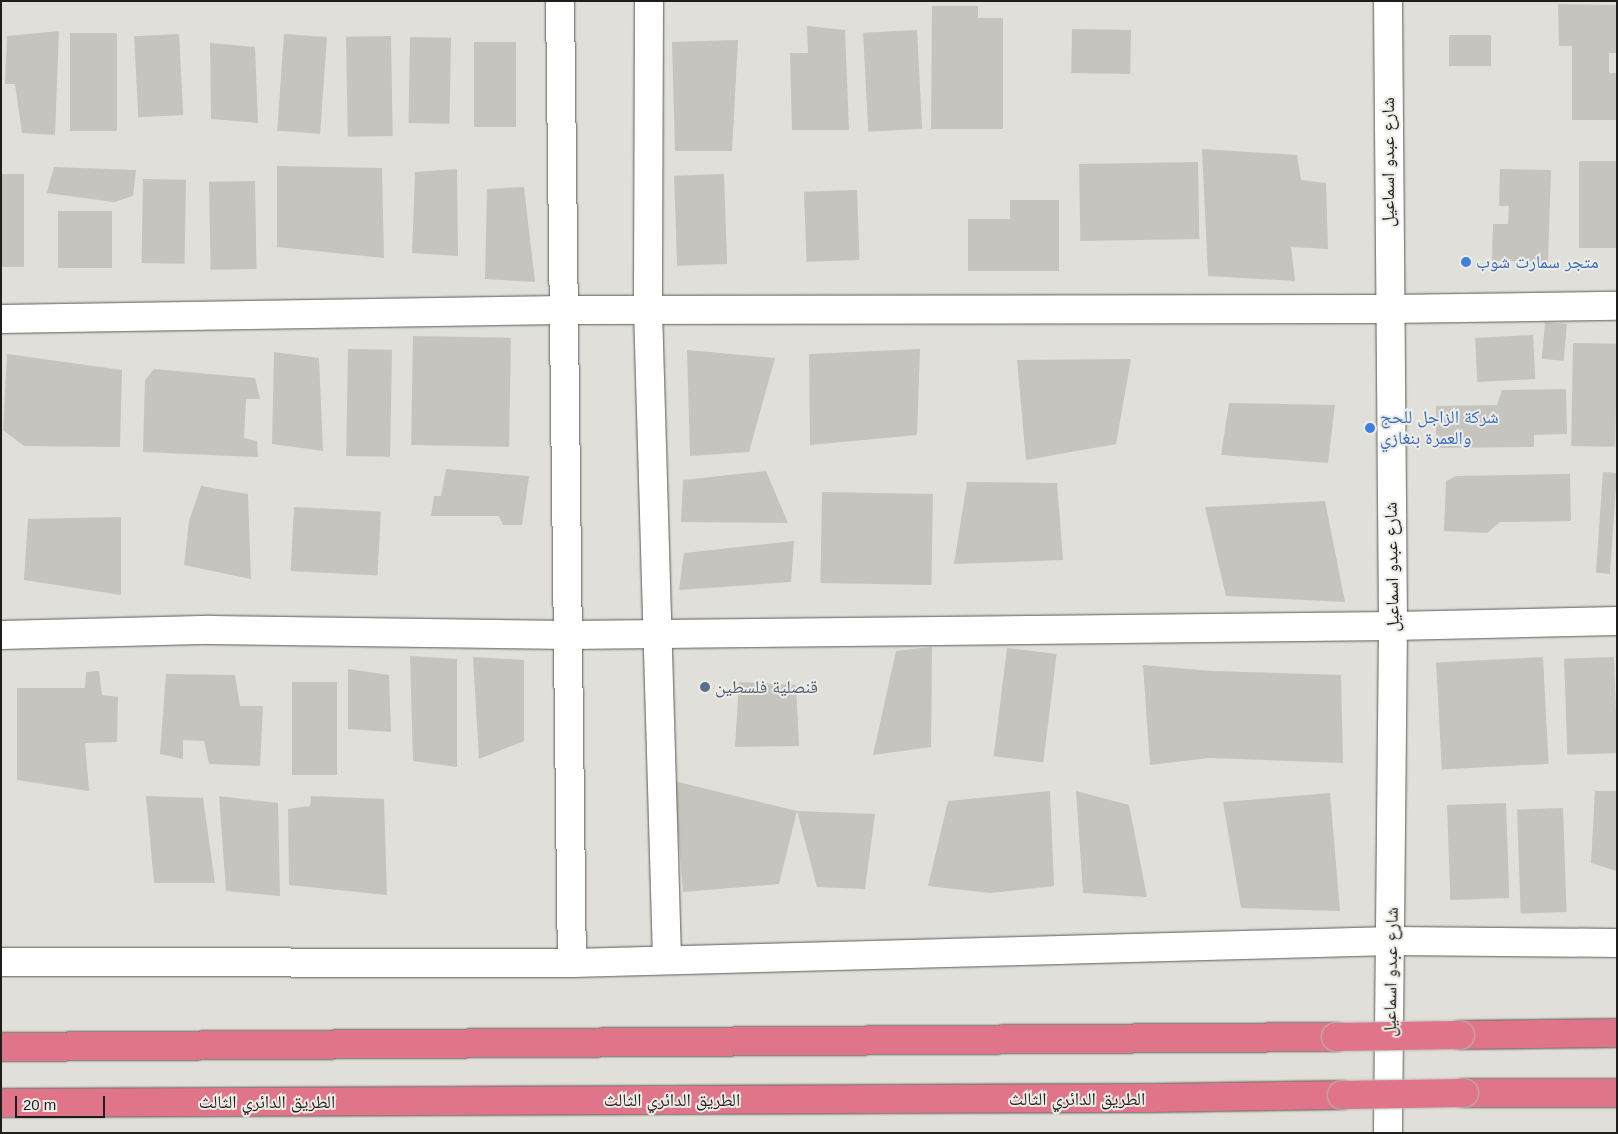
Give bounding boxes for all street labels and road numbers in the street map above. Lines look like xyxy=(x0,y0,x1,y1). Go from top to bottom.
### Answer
street label: شارع عبدو اسماعيل xyxy=(1377,97,1399,227)
street label: شارع عبدو اسماعيل xyxy=(1380,502,1404,632)
street label: شارع عبدو اسماعيل xyxy=(1379,907,1403,1037)
street label: الطريق الدائري الثالث xyxy=(1009,1088,1145,1110)
street label: الطريق الدائري الثالث xyxy=(604,1089,740,1111)
street label: الطريق الدائري الثالث xyxy=(199,1091,335,1113)

